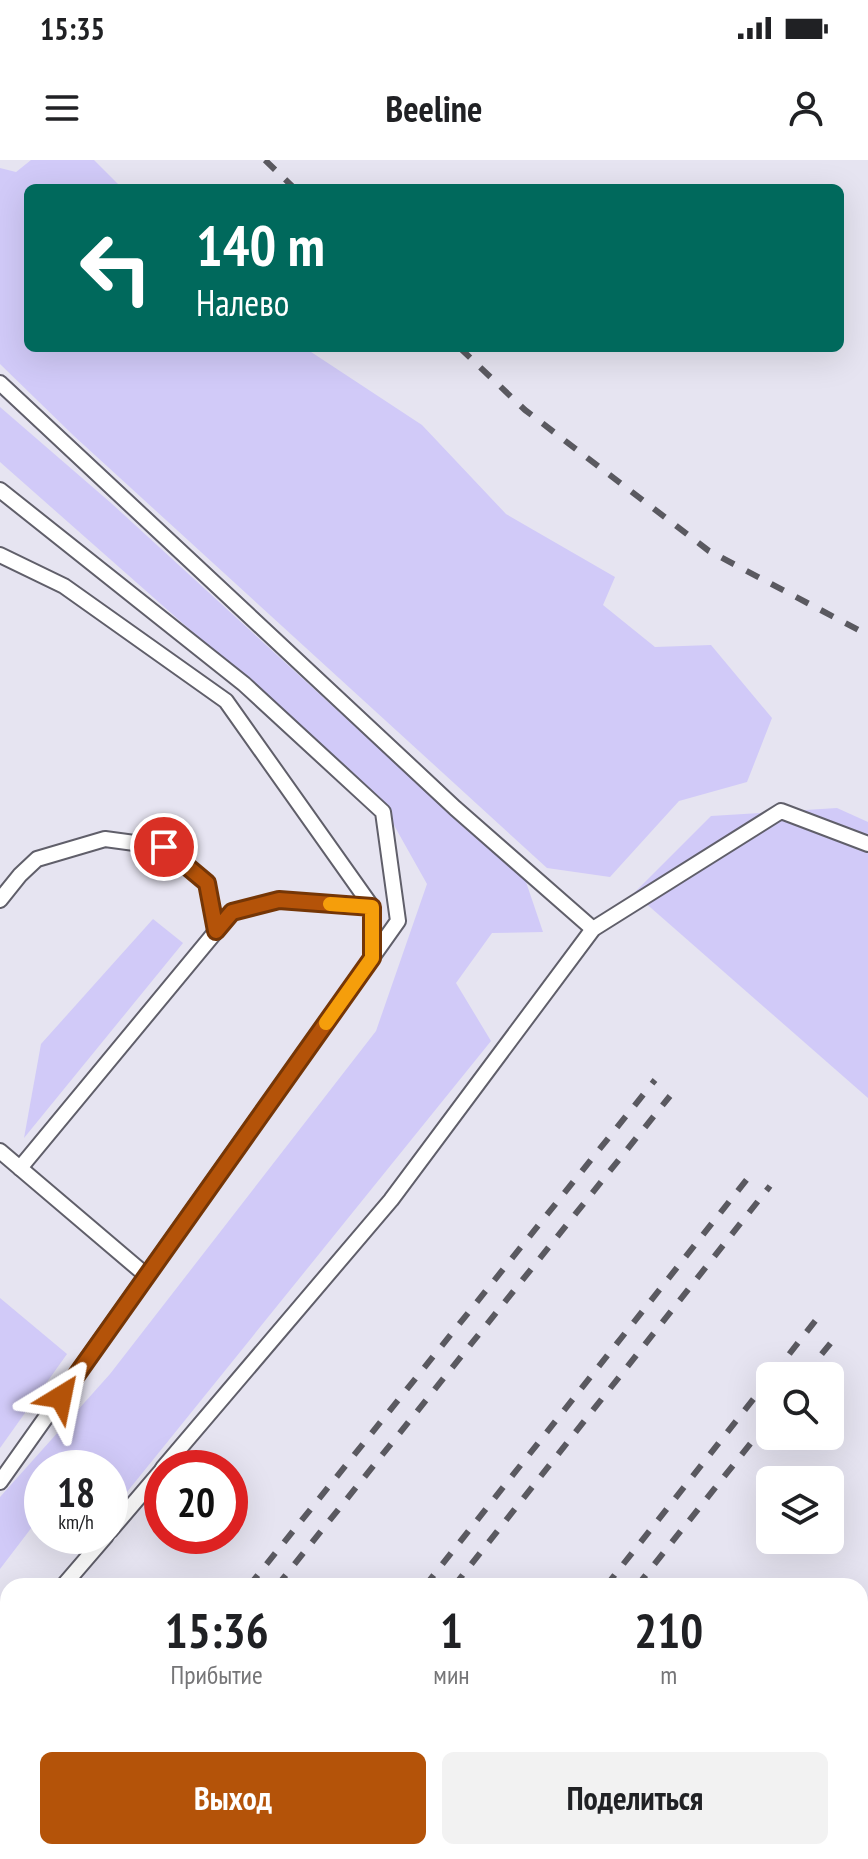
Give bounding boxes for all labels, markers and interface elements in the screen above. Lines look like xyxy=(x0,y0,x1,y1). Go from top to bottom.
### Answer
text: 15:35 xyxy=(40,9,105,48)
text: Beeline xyxy=(386,85,482,132)
icon: menu xyxy=(40,86,84,130)
icon: person xyxy=(784,86,828,130)
text: 140 m xyxy=(196,209,325,281)
icon: left xyxy=(64,216,168,320)
text: Налево xyxy=(196,279,289,326)
pin xyxy=(130,813,198,881)
icon: arrive xyxy=(142,825,186,869)
position arrow xyxy=(19.0,1355,103.0,1439)
map controls xyxy=(756,1362,844,1554)
button: search xyxy=(756,1362,844,1450)
speed limit sign: 20 xyxy=(144,1450,248,1554)
text: 18 xyxy=(57,1466,95,1518)
button: layers xyxy=(756,1466,844,1554)
text: km/h xyxy=(58,1509,94,1535)
text: 15:36 xyxy=(165,1599,269,1661)
text: 1 xyxy=(440,1599,463,1661)
text: 210 xyxy=(634,1599,703,1661)
text: Прибытие xyxy=(171,1658,263,1691)
text: мин xyxy=(433,1658,470,1691)
text: m xyxy=(660,1658,677,1691)
button: Выход xyxy=(40,1752,426,1844)
button: Поделиться xyxy=(442,1752,828,1844)

